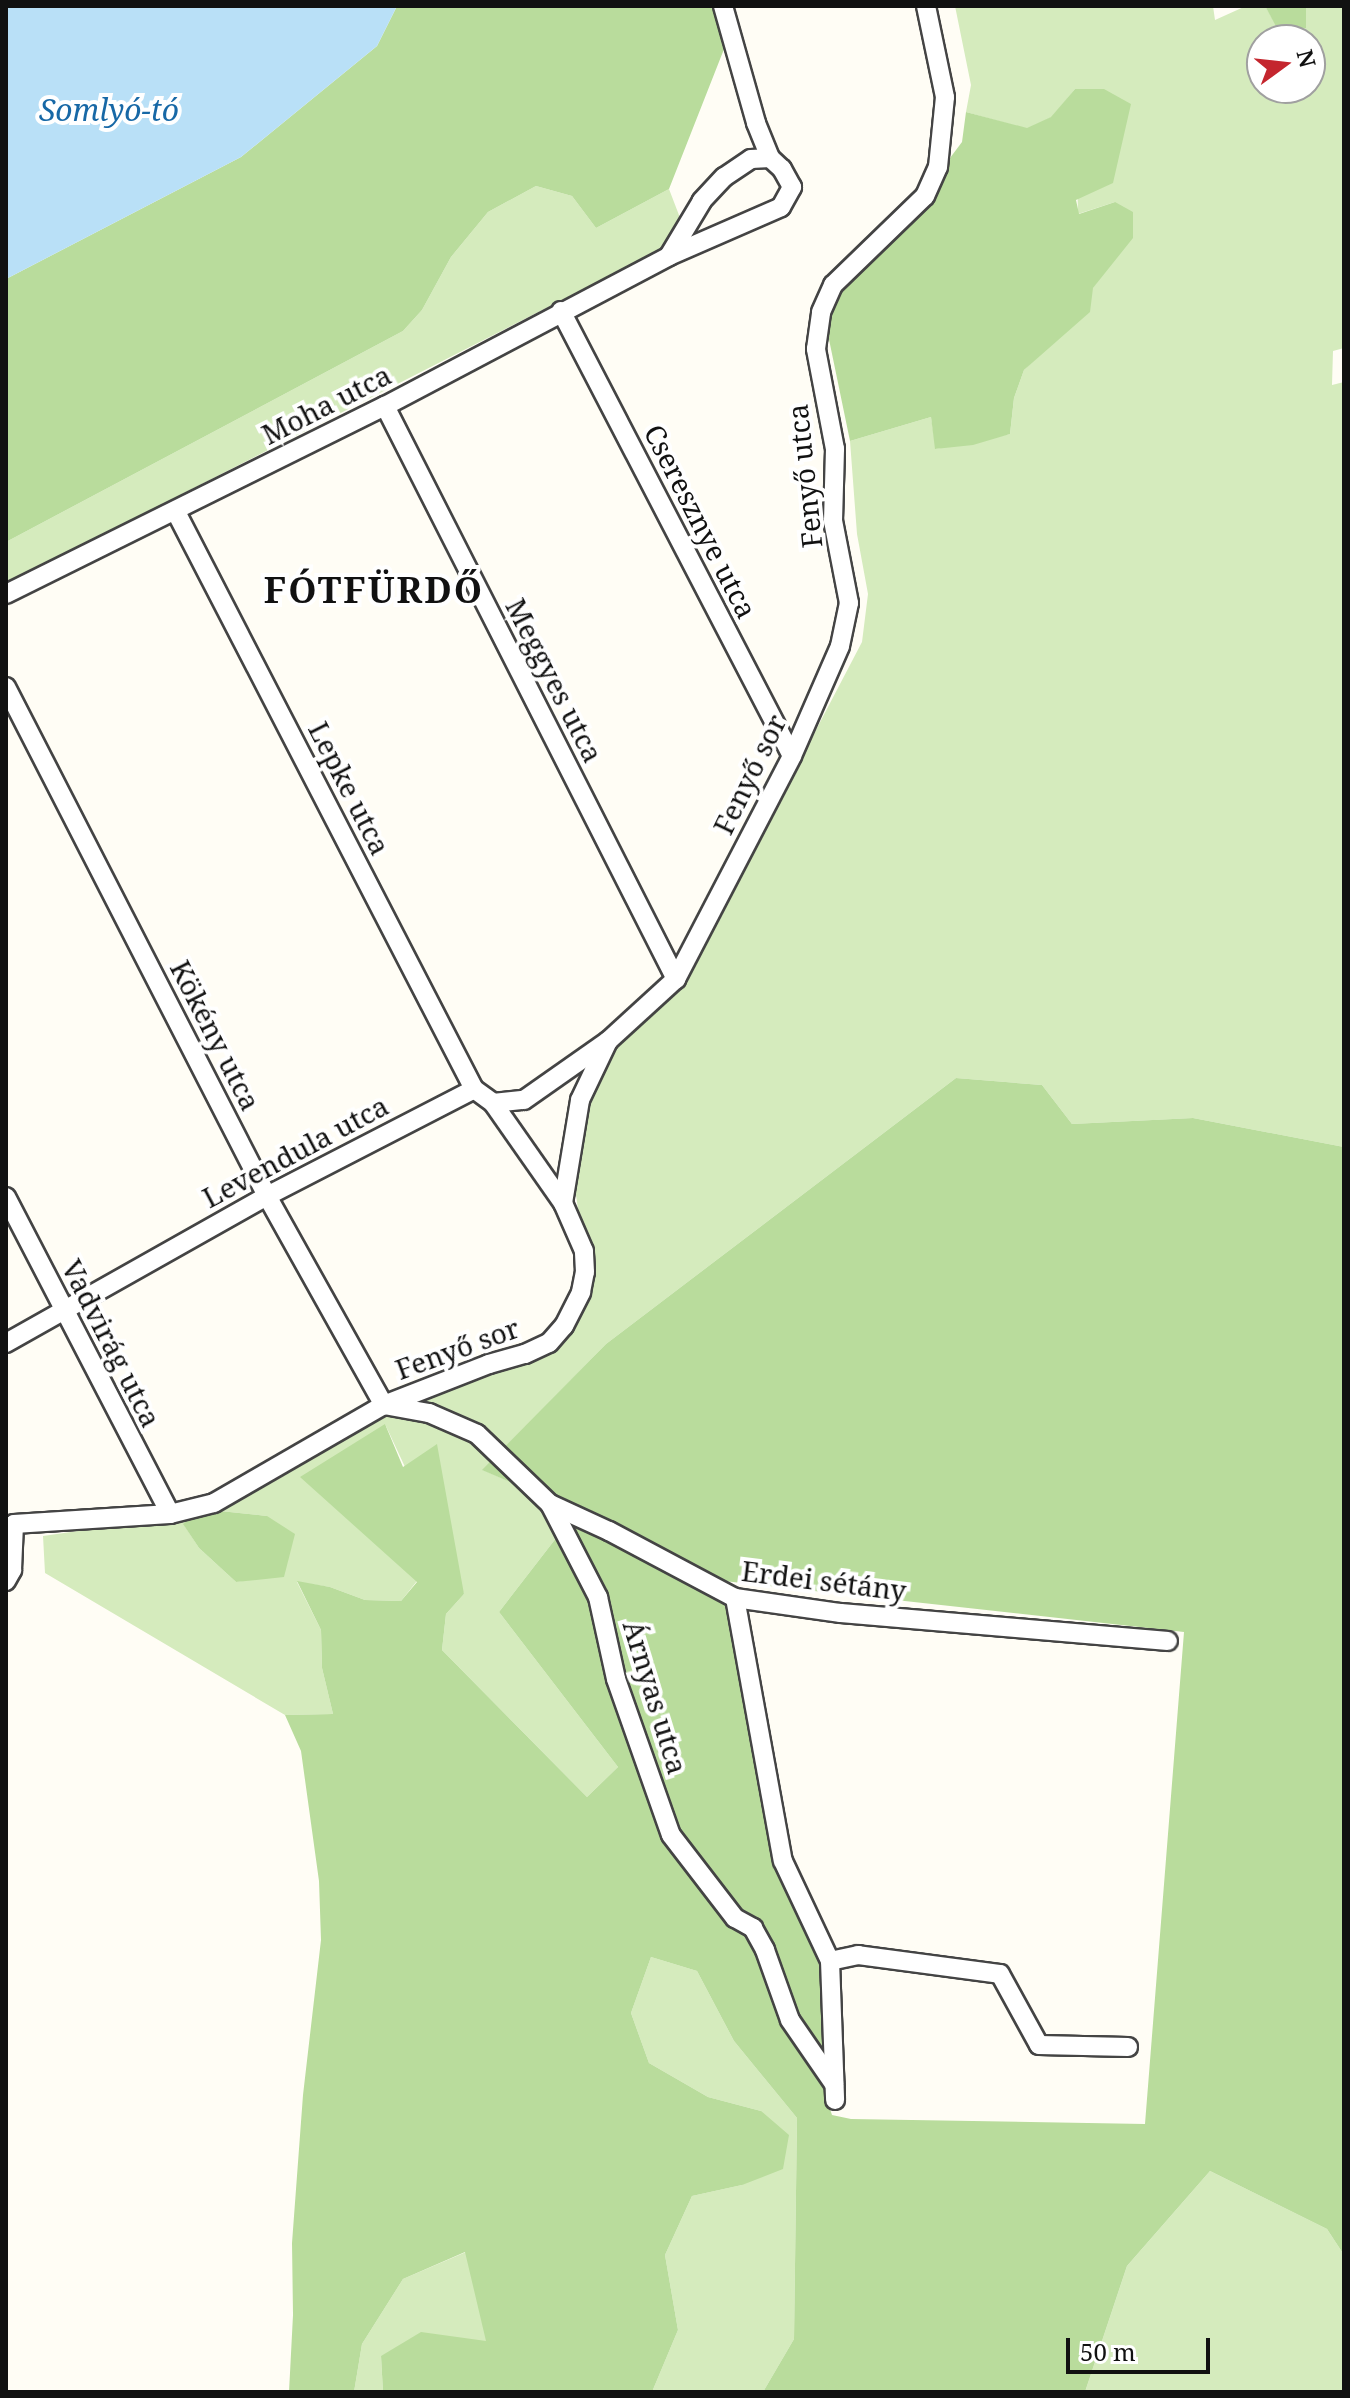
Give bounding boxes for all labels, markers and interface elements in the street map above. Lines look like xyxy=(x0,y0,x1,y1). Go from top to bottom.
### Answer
north arrow xyxy=(1246,24,1326,104)
text: N xyxy=(1291,46,1324,71)
water label: Somlyó-tó xyxy=(39,92,179,128)
street label: Moha utca xyxy=(256,357,396,451)
street label: Fenyő utca xyxy=(780,402,828,550)
street label: Cseresznye utca xyxy=(638,419,764,623)
district label: FÓTFÜRDŐ xyxy=(264,568,484,612)
street label: Meggyes utca xyxy=(499,593,611,767)
street label: Fenyő sor xyxy=(706,709,792,839)
street label: Lepke utca xyxy=(302,716,398,860)
street label: Kökény utca xyxy=(164,954,268,1116)
street label: Levendula utca xyxy=(196,1088,394,1214)
street label: Vadvirág utca xyxy=(55,1254,169,1432)
street label: Fenyő sor xyxy=(391,1310,523,1386)
street label: Erdei sétány xyxy=(740,1553,908,1607)
street label: Árnyas utca xyxy=(617,1616,695,1778)
scale bar xyxy=(1070,2322,1214,2372)
text: 50 m xyxy=(1080,2335,1136,2368)

